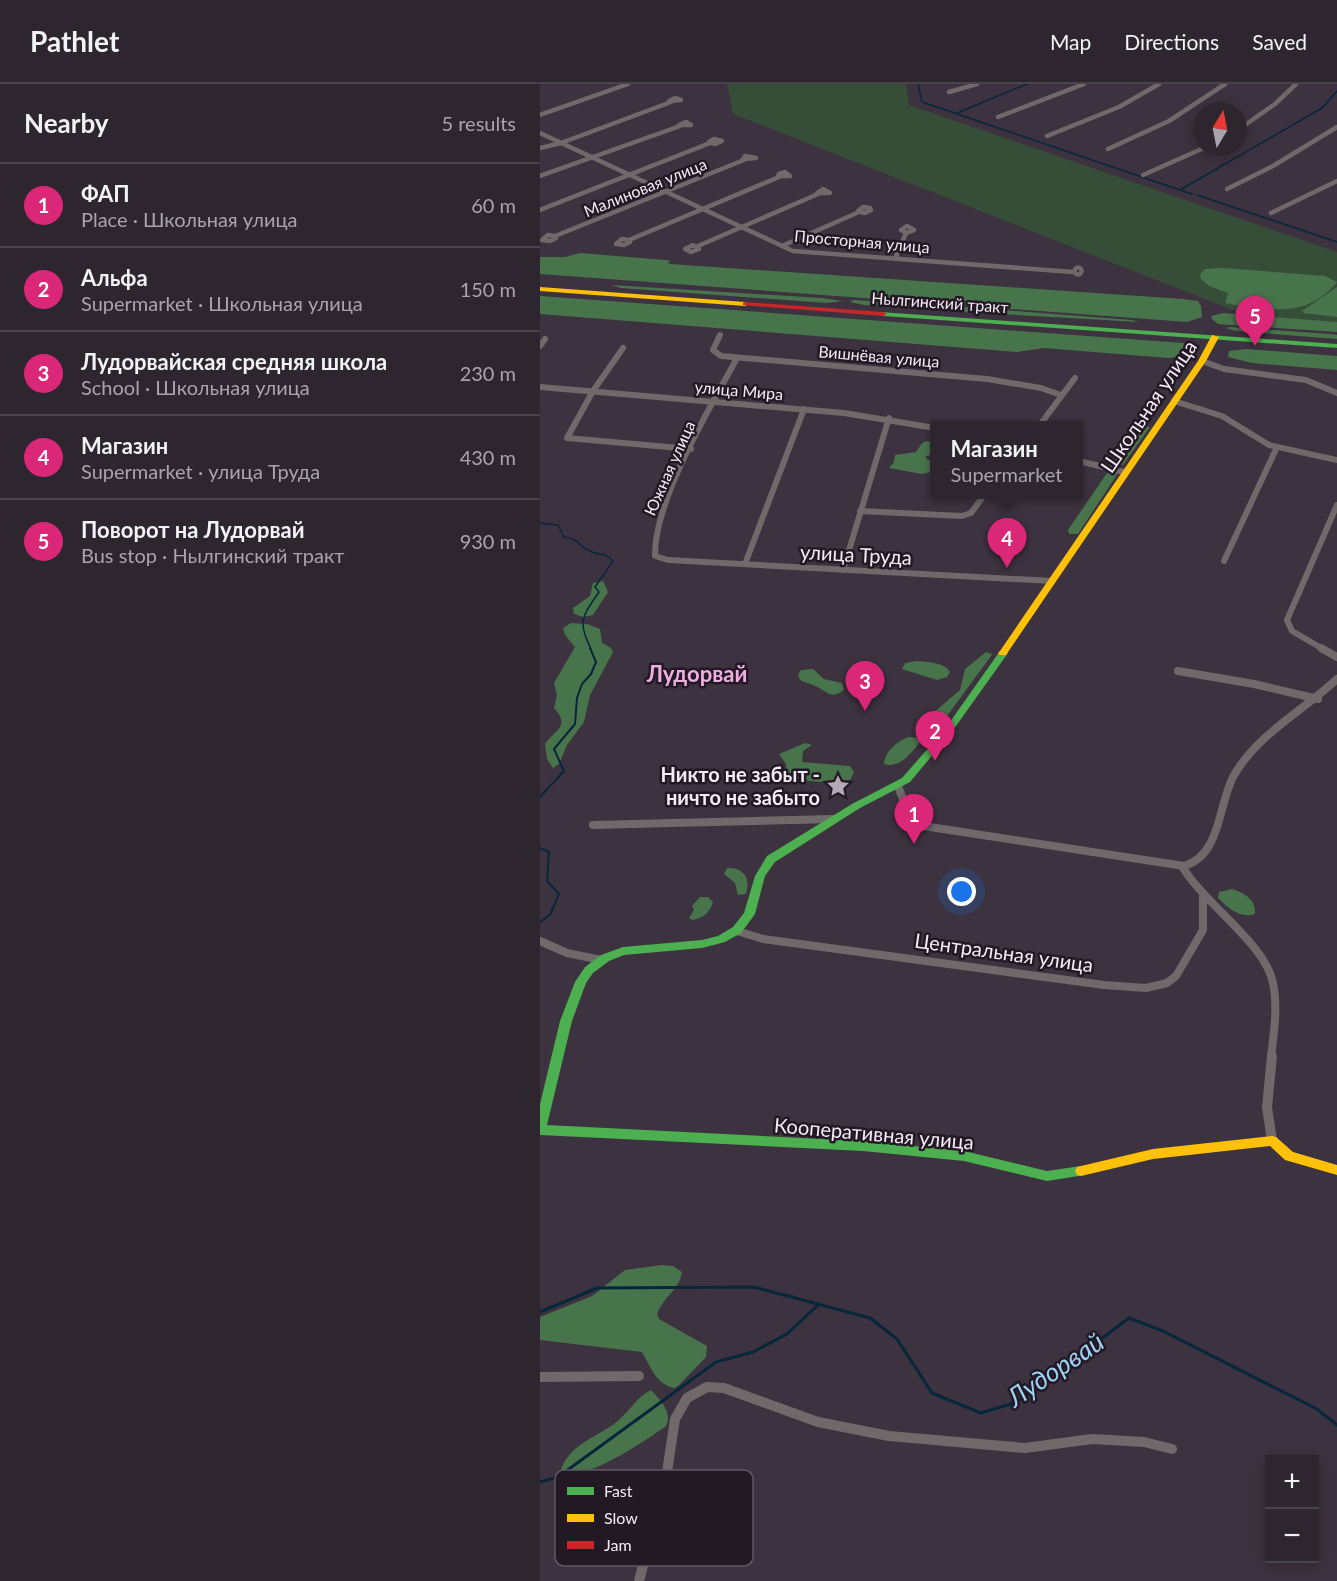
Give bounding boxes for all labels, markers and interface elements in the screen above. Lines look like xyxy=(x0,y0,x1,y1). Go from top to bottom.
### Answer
text: Pathlet xyxy=(30,24,119,58)
text: Map xyxy=(1050,29,1091,54)
text: Directions xyxy=(1124,29,1219,54)
text: Saved xyxy=(1252,29,1307,54)
north arrow xyxy=(1193,102,1247,156)
text: Nearby xyxy=(24,107,109,139)
text: 5 results xyxy=(441,111,516,135)
street label: Малиновая улица xyxy=(581,154,709,220)
text: ФАП xyxy=(81,180,130,207)
text: 1 xyxy=(38,193,49,217)
text: 60 m xyxy=(471,193,516,217)
text: Place · Школьная улица xyxy=(81,207,297,231)
street label: Просторная улица xyxy=(794,226,930,256)
text: Альфа xyxy=(81,264,148,291)
text: 2 xyxy=(38,277,49,301)
text: 150 m xyxy=(460,277,516,301)
street label: Нылгинский тракт xyxy=(871,288,1009,316)
text: Supermarket · Школьная улица xyxy=(81,291,363,315)
pin: 5 xyxy=(1236,296,1274,346)
street label: Школьная улица xyxy=(1095,335,1201,477)
street label: Вишнёвая улица xyxy=(818,341,940,371)
text: Лудорвайская средняя школа xyxy=(81,348,387,375)
text: 3 xyxy=(38,361,49,385)
text: 230 m xyxy=(460,361,516,385)
text: School · Школьная улица xyxy=(81,375,310,399)
street label: улица Мира xyxy=(694,377,784,403)
street label: Южная улица xyxy=(640,418,698,518)
popup xyxy=(930,421,1083,499)
text: Магазин xyxy=(81,432,168,459)
text: Магазин xyxy=(951,435,1038,462)
text: 4 xyxy=(38,445,49,469)
text: 430 m xyxy=(460,445,516,469)
text: Supermarket · улица Труда xyxy=(81,459,320,483)
text: Supermarket xyxy=(951,462,1062,486)
text: Поворот на Лудорвай xyxy=(81,516,304,543)
pin: 4 xyxy=(988,518,1026,568)
text: 5 xyxy=(38,529,49,553)
text: 930 m xyxy=(460,529,516,553)
street label: улица Труда xyxy=(799,539,913,569)
text: Bus stop · Нылгинский тракт xyxy=(81,543,344,567)
district label: Лудорвай xyxy=(646,660,747,687)
pin: 3 xyxy=(846,662,884,711)
pin: 2 xyxy=(916,712,954,761)
place label: Никто не забыт - ничто не забыто xyxy=(661,762,820,809)
place icon: Никто не забыт - ничто не забыто xyxy=(825,773,851,799)
pin: 1 xyxy=(894,794,934,844)
your location xyxy=(947,877,976,906)
street label: Центральная улица xyxy=(913,928,1095,976)
street label: Кооперативная улица xyxy=(773,1112,975,1154)
water label: Лудорвай xyxy=(1000,1325,1109,1414)
map controls xyxy=(1265,1455,1319,1563)
button: + xyxy=(1265,1455,1319,1509)
legend xyxy=(555,1470,753,1566)
text: Fast xyxy=(604,1481,633,1500)
text: Slow xyxy=(604,1508,638,1527)
button: − xyxy=(1265,1509,1319,1563)
text: Jam xyxy=(604,1535,632,1554)

